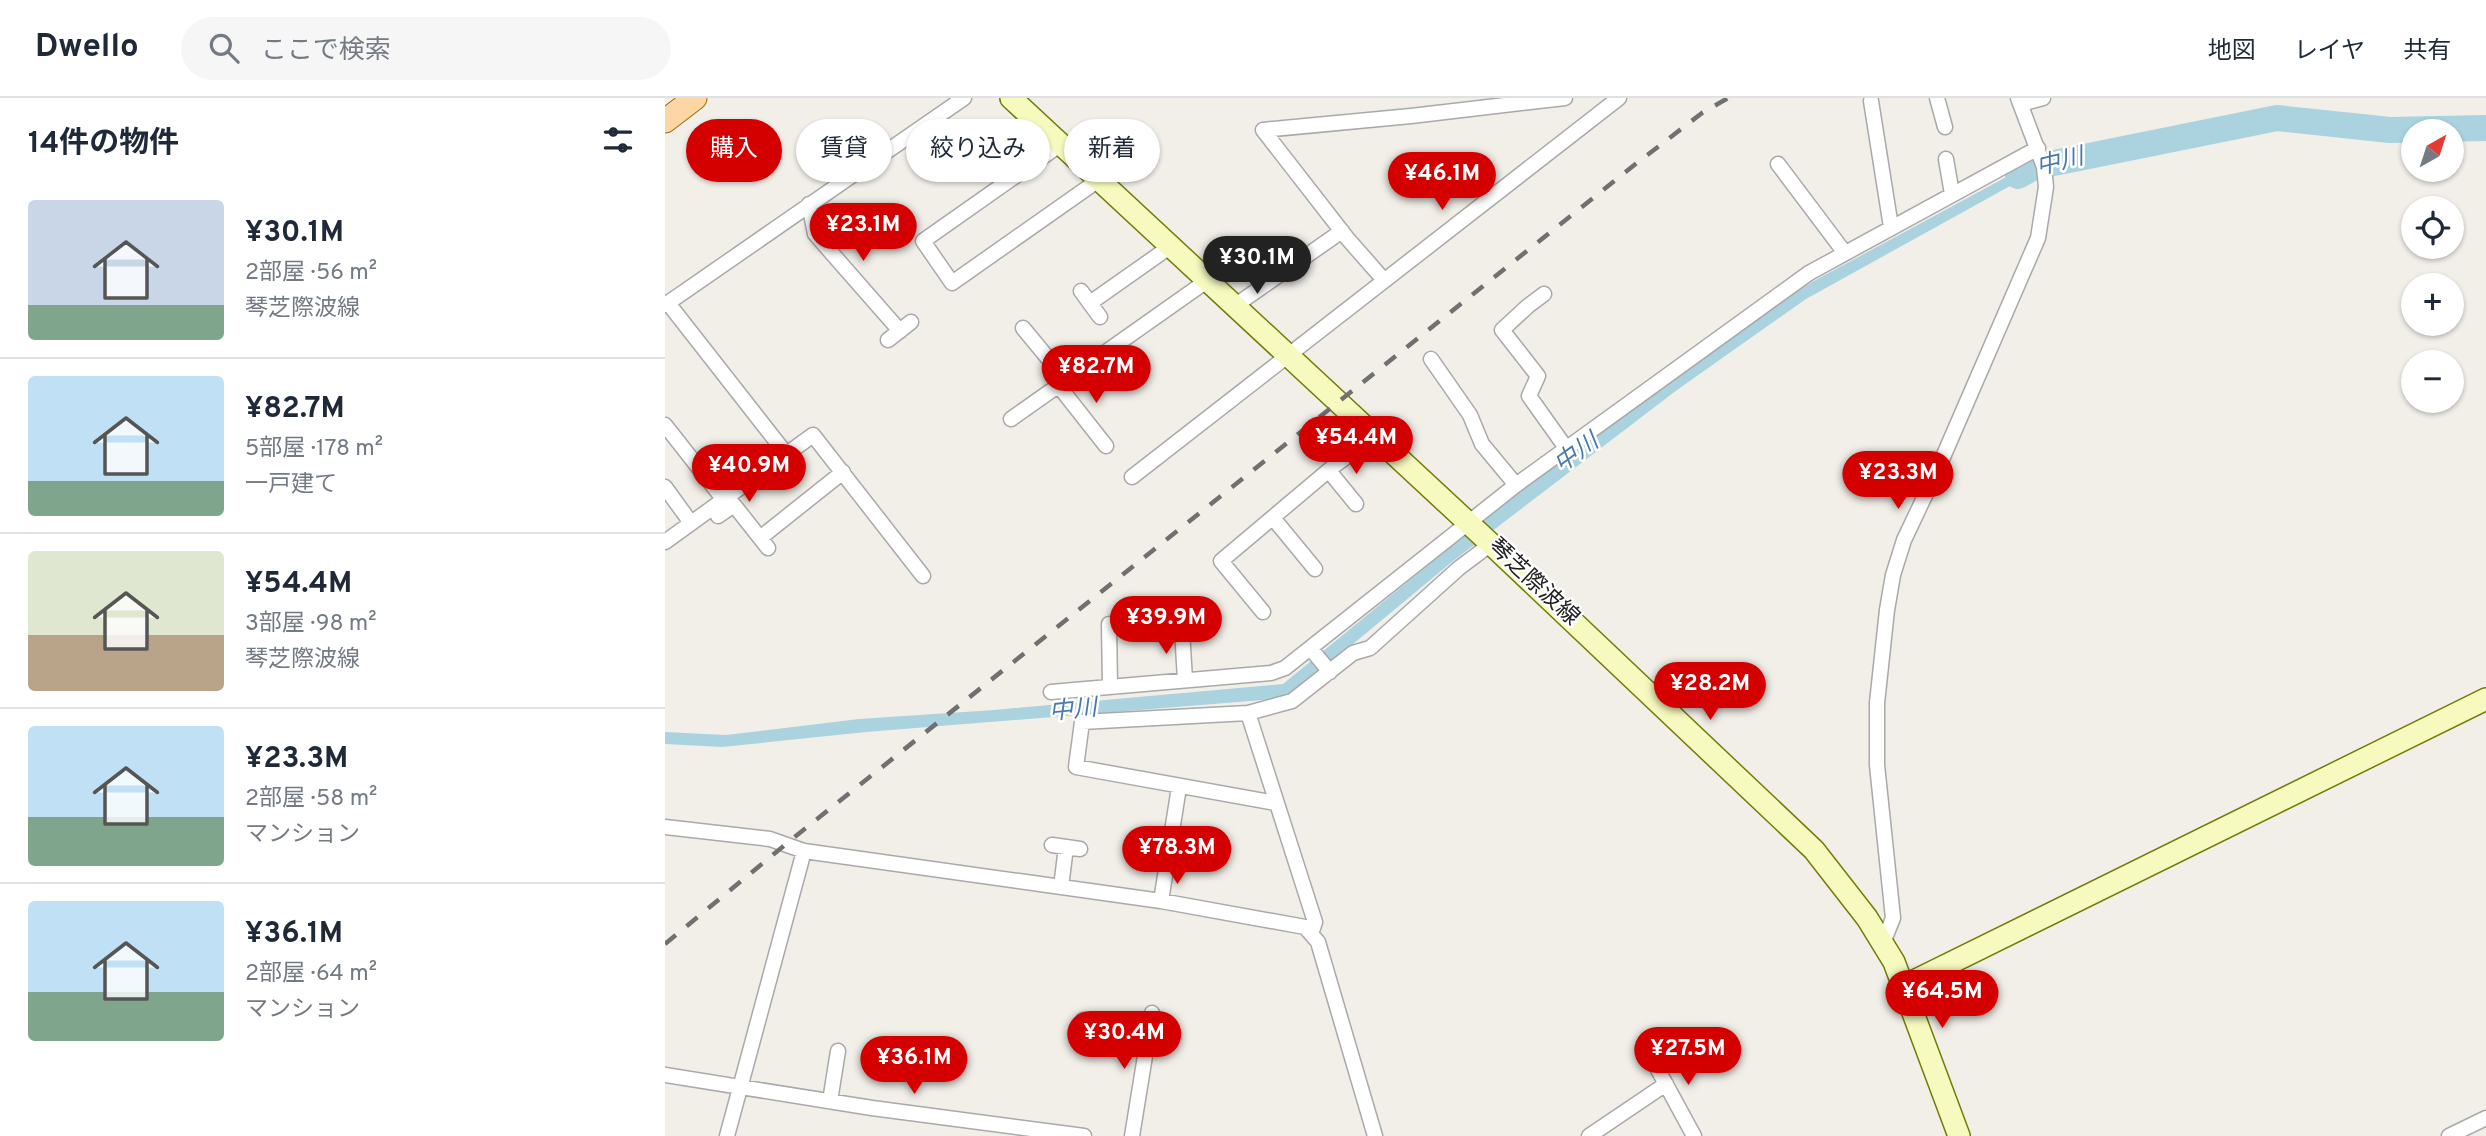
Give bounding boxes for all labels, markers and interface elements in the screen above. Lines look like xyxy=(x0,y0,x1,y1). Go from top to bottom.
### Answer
search box xyxy=(181,17,671,80)
text: Dwello xyxy=(35,27,139,69)
icon: search xyxy=(205,29,243,67)
text: ここで検索 xyxy=(261,35,391,68)
text: 地図 xyxy=(2208,37,2256,67)
text: レイヤ xyxy=(2294,37,2365,67)
text: 共有 xyxy=(2403,37,2451,67)
chip: 購入 xyxy=(686,119,782,182)
chip: 賃貸 xyxy=(796,119,892,182)
chip: 絞り込み xyxy=(906,119,1050,182)
chip: 新着 xyxy=(1064,119,1160,182)
north arrow xyxy=(2401,119,2464,182)
map controls xyxy=(2401,119,2464,413)
icon: filters xyxy=(599,121,637,159)
text: 14件の物件 xyxy=(28,126,179,163)
water label: 中川 xyxy=(2033,142,2090,183)
pin: ¥46.1M xyxy=(1385,152,1499,212)
text: ¥46.1M xyxy=(1404,160,1480,189)
button: locate xyxy=(2401,196,2464,259)
pin: ¥23.1M xyxy=(806,204,920,263)
text: ¥23.1M xyxy=(826,211,900,240)
text: ¥30.1M xyxy=(245,215,344,252)
icon: home xyxy=(84,228,168,312)
pin: ¥30.1M xyxy=(1200,236,1314,296)
text: ¥30.1M xyxy=(1219,244,1295,273)
text: 2部屋 · 56 m² xyxy=(245,259,377,288)
button: + xyxy=(2401,273,2464,336)
text: 琴芝際波線 xyxy=(245,295,360,324)
pin: ¥82.7M xyxy=(1039,345,1153,405)
button: − xyxy=(2401,350,2464,413)
text: ¥82.7M xyxy=(1058,353,1134,382)
text: ¥82.7M xyxy=(245,391,345,428)
icon: home xyxy=(84,404,168,488)
pin: ¥54.4M xyxy=(1299,416,1413,476)
text: ¥54.4M xyxy=(1315,424,1397,453)
water label: 中川 xyxy=(1549,426,1608,480)
text: 5部屋 · 178 m² xyxy=(245,435,383,464)
pin: ¥40.9M xyxy=(692,444,806,504)
text: ¥40.9M xyxy=(708,452,790,481)
pin: ¥23.3M xyxy=(1841,452,1955,511)
text: ¥23.3M xyxy=(1858,459,1938,488)
text: 一戸建て xyxy=(245,471,337,500)
street label: 琴芝際波線 xyxy=(1481,533,1585,633)
text: ¥54.4M xyxy=(245,566,352,603)
icon: home xyxy=(84,579,168,663)
pin: ¥39.9M xyxy=(1109,596,1223,656)
text: ¥39.9M xyxy=(1126,604,1206,633)
text: 3部屋 · 98 m² xyxy=(245,610,377,639)
text: 琴芝際波線 xyxy=(245,646,360,675)
pin: ¥28.2M xyxy=(1653,662,1767,722)
text: ¥28.2M xyxy=(1670,670,1750,699)
water label: 中川 xyxy=(1048,693,1101,728)
text: ¥23.3M xyxy=(245,741,348,778)
icon: home xyxy=(84,754,168,838)
text: 2部屋 · 58 m² xyxy=(245,785,377,814)
text: マンション xyxy=(245,821,360,850)
pin: ¥78.3M xyxy=(1120,826,1234,886)
text: ¥78.3M xyxy=(1138,834,1216,863)
text: ¥36.1M xyxy=(245,916,343,953)
icon: home xyxy=(84,929,168,1013)
text: 2部屋 · 64 m² xyxy=(245,960,377,989)
pin: ¥64.5M xyxy=(1885,970,1999,1030)
text: ¥64.5M xyxy=(1901,978,1983,1007)
text: マンション xyxy=(245,996,360,1025)
pin: ¥30.4M xyxy=(1067,1012,1181,1071)
text: ¥30.4M xyxy=(1083,1019,1165,1048)
pin: ¥27.5M xyxy=(1631,1028,1745,1087)
text: ¥27.5M xyxy=(1650,1035,1726,1064)
pin: ¥36.1M xyxy=(857,1037,971,1096)
text: ¥36.1M xyxy=(876,1044,952,1073)

